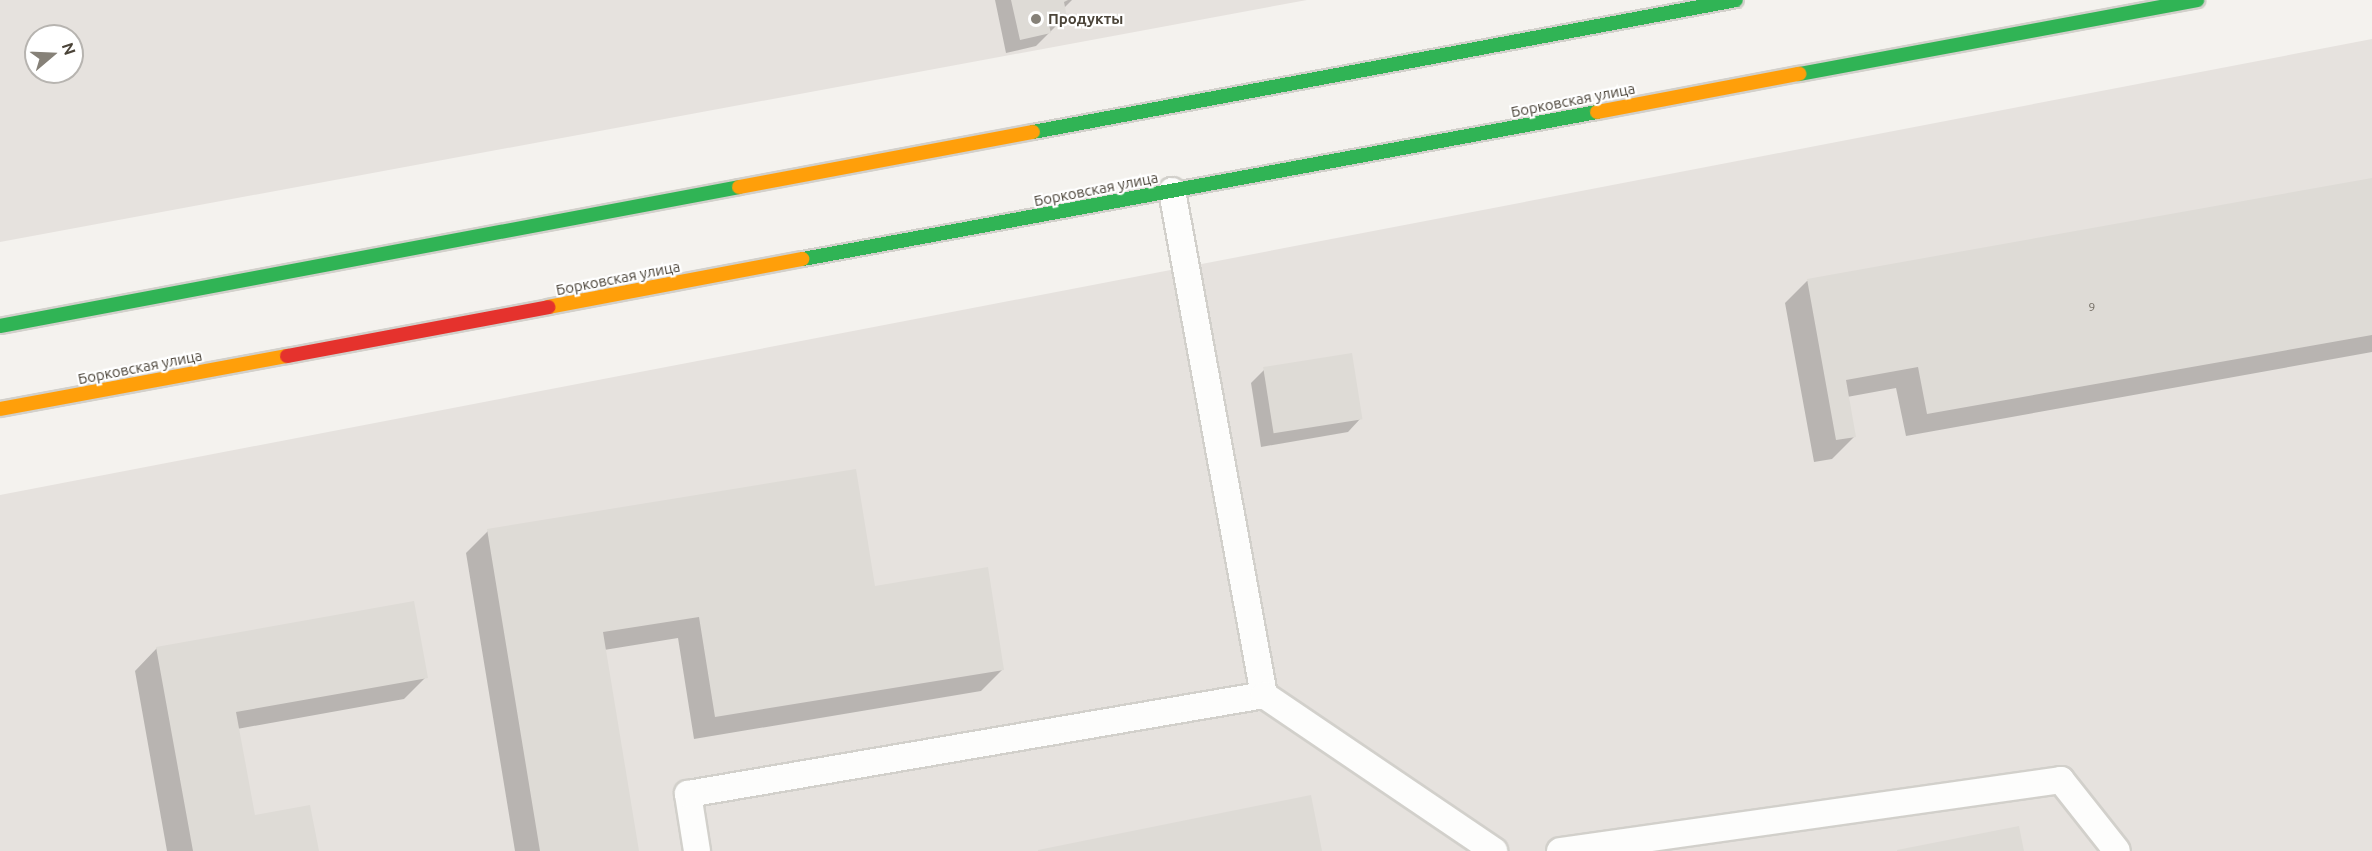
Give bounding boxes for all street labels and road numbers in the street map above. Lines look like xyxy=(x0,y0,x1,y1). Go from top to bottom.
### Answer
street label: Борковская улица xyxy=(1509,79,1637,121)
street label: Борковская улица xyxy=(1032,168,1160,210)
street label: Борковская улица xyxy=(554,257,682,299)
street label: Борковская улица xyxy=(76,346,204,388)

